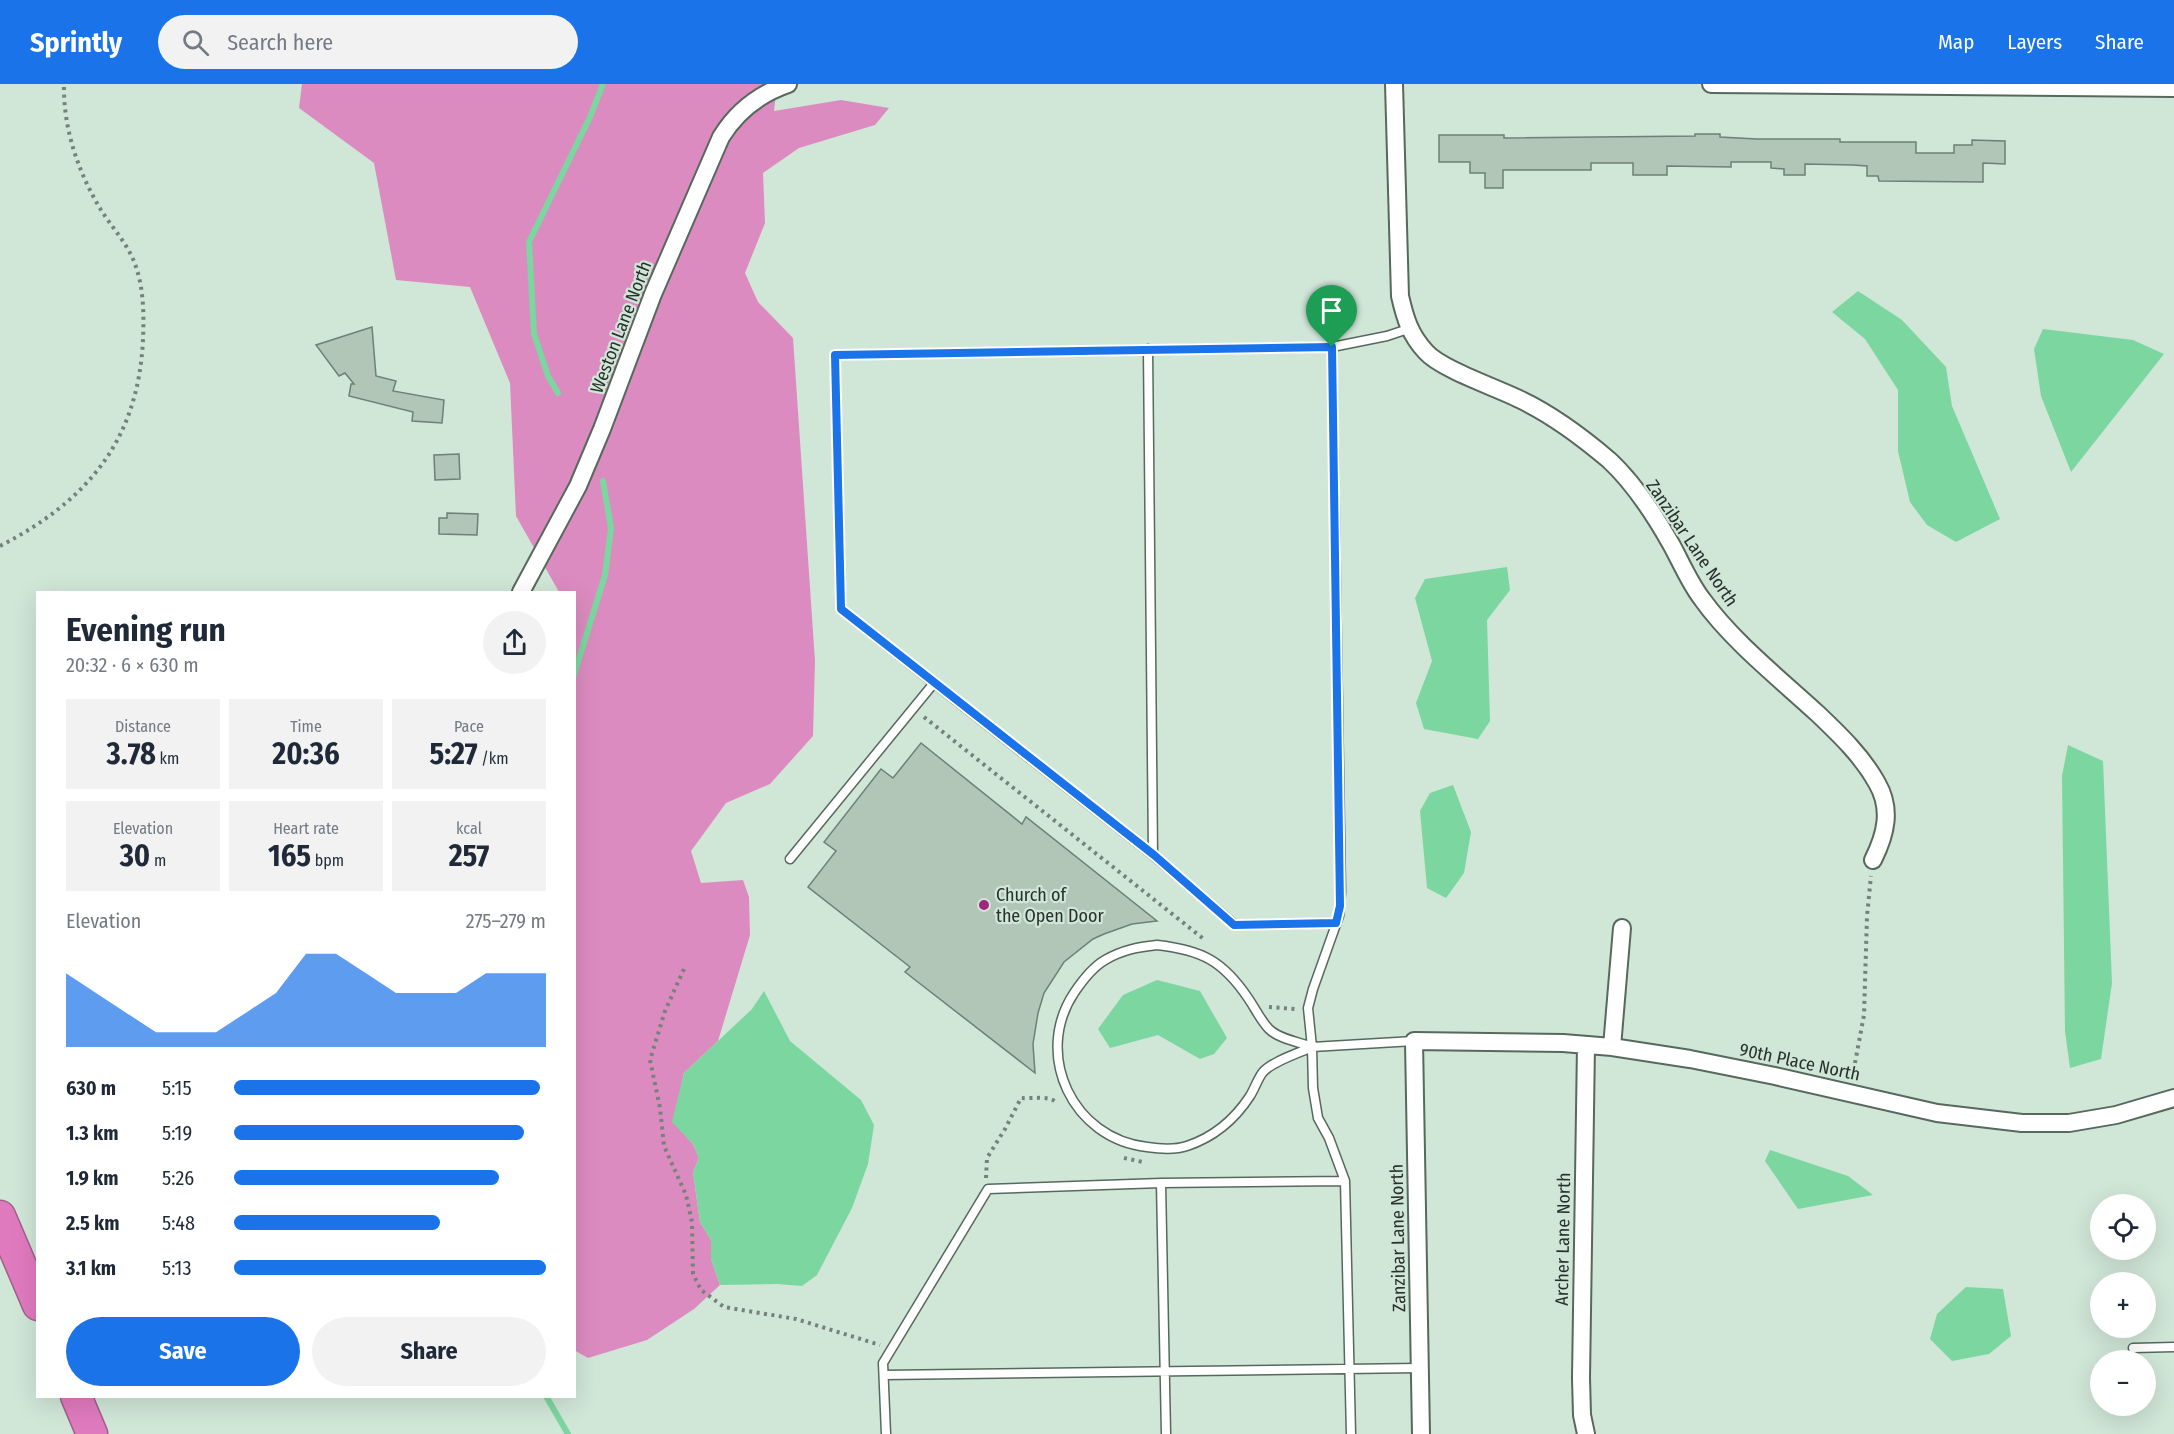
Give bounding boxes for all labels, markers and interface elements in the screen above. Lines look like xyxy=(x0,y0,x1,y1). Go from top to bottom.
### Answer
search box xyxy=(158,15,578,69)
text: Sprintly xyxy=(30,26,122,59)
icon: search xyxy=(179,26,212,59)
text: Search here xyxy=(227,29,333,56)
text: Map xyxy=(1938,29,1974,55)
text: Layers xyxy=(2007,29,2062,55)
text: Share xyxy=(2095,29,2144,55)
street label: Weston Lane North xyxy=(586,258,656,396)
pin xyxy=(1306,285,1357,347)
icon: arrive xyxy=(1315,294,1348,327)
street label: Zanzibar Lane North xyxy=(1641,475,1743,611)
text: Evening run xyxy=(66,610,226,650)
button: share xyxy=(483,611,546,674)
text: 20:32 · 6 × 630 m xyxy=(66,653,199,677)
text: Distance xyxy=(115,717,171,736)
text: Time xyxy=(290,717,322,736)
text: Pace xyxy=(454,717,484,736)
text: 3.78 xyxy=(107,736,156,772)
text: 20:36 xyxy=(272,736,340,772)
text: 5:27 xyxy=(429,736,478,772)
text: km xyxy=(156,749,179,768)
text: /km xyxy=(478,749,509,768)
text: Elevation xyxy=(113,819,173,838)
text: Heart rate xyxy=(273,819,339,838)
text: kcal xyxy=(456,819,482,838)
text: 30 xyxy=(120,838,150,874)
text: 165 xyxy=(268,838,311,874)
text: 257 xyxy=(449,838,489,874)
text: m xyxy=(150,851,166,870)
text: bpm xyxy=(311,851,344,870)
place label: Church of the Open Door xyxy=(996,884,1104,927)
marker: Church of the Open Door xyxy=(977,898,991,912)
text: Elevation xyxy=(66,909,141,933)
text: 275–279 m xyxy=(466,909,546,933)
street label: 90th Place North xyxy=(1738,1038,1862,1086)
text: 630 m xyxy=(66,1076,116,1100)
text: 5:15 xyxy=(162,1076,192,1100)
text: 1.3 km xyxy=(66,1121,118,1145)
text: 5:19 xyxy=(162,1121,192,1145)
street label: Zanzibar Lane North xyxy=(1386,1164,1410,1312)
text: 1.9 km xyxy=(66,1166,119,1190)
text: 5:26 xyxy=(162,1166,194,1190)
street label: Archer Lane North xyxy=(1551,1172,1575,1306)
map controls xyxy=(2090,1194,2156,1416)
button: locate xyxy=(2090,1194,2156,1260)
text: 2.5 km xyxy=(66,1211,119,1235)
text: 5:48 xyxy=(162,1211,195,1235)
text: 3.1 km xyxy=(66,1256,116,1280)
text: 5:13 xyxy=(162,1256,191,1280)
button: + xyxy=(2090,1272,2156,1338)
button: Save xyxy=(66,1317,300,1386)
button: Share xyxy=(312,1317,546,1386)
button: − xyxy=(2090,1350,2156,1416)

